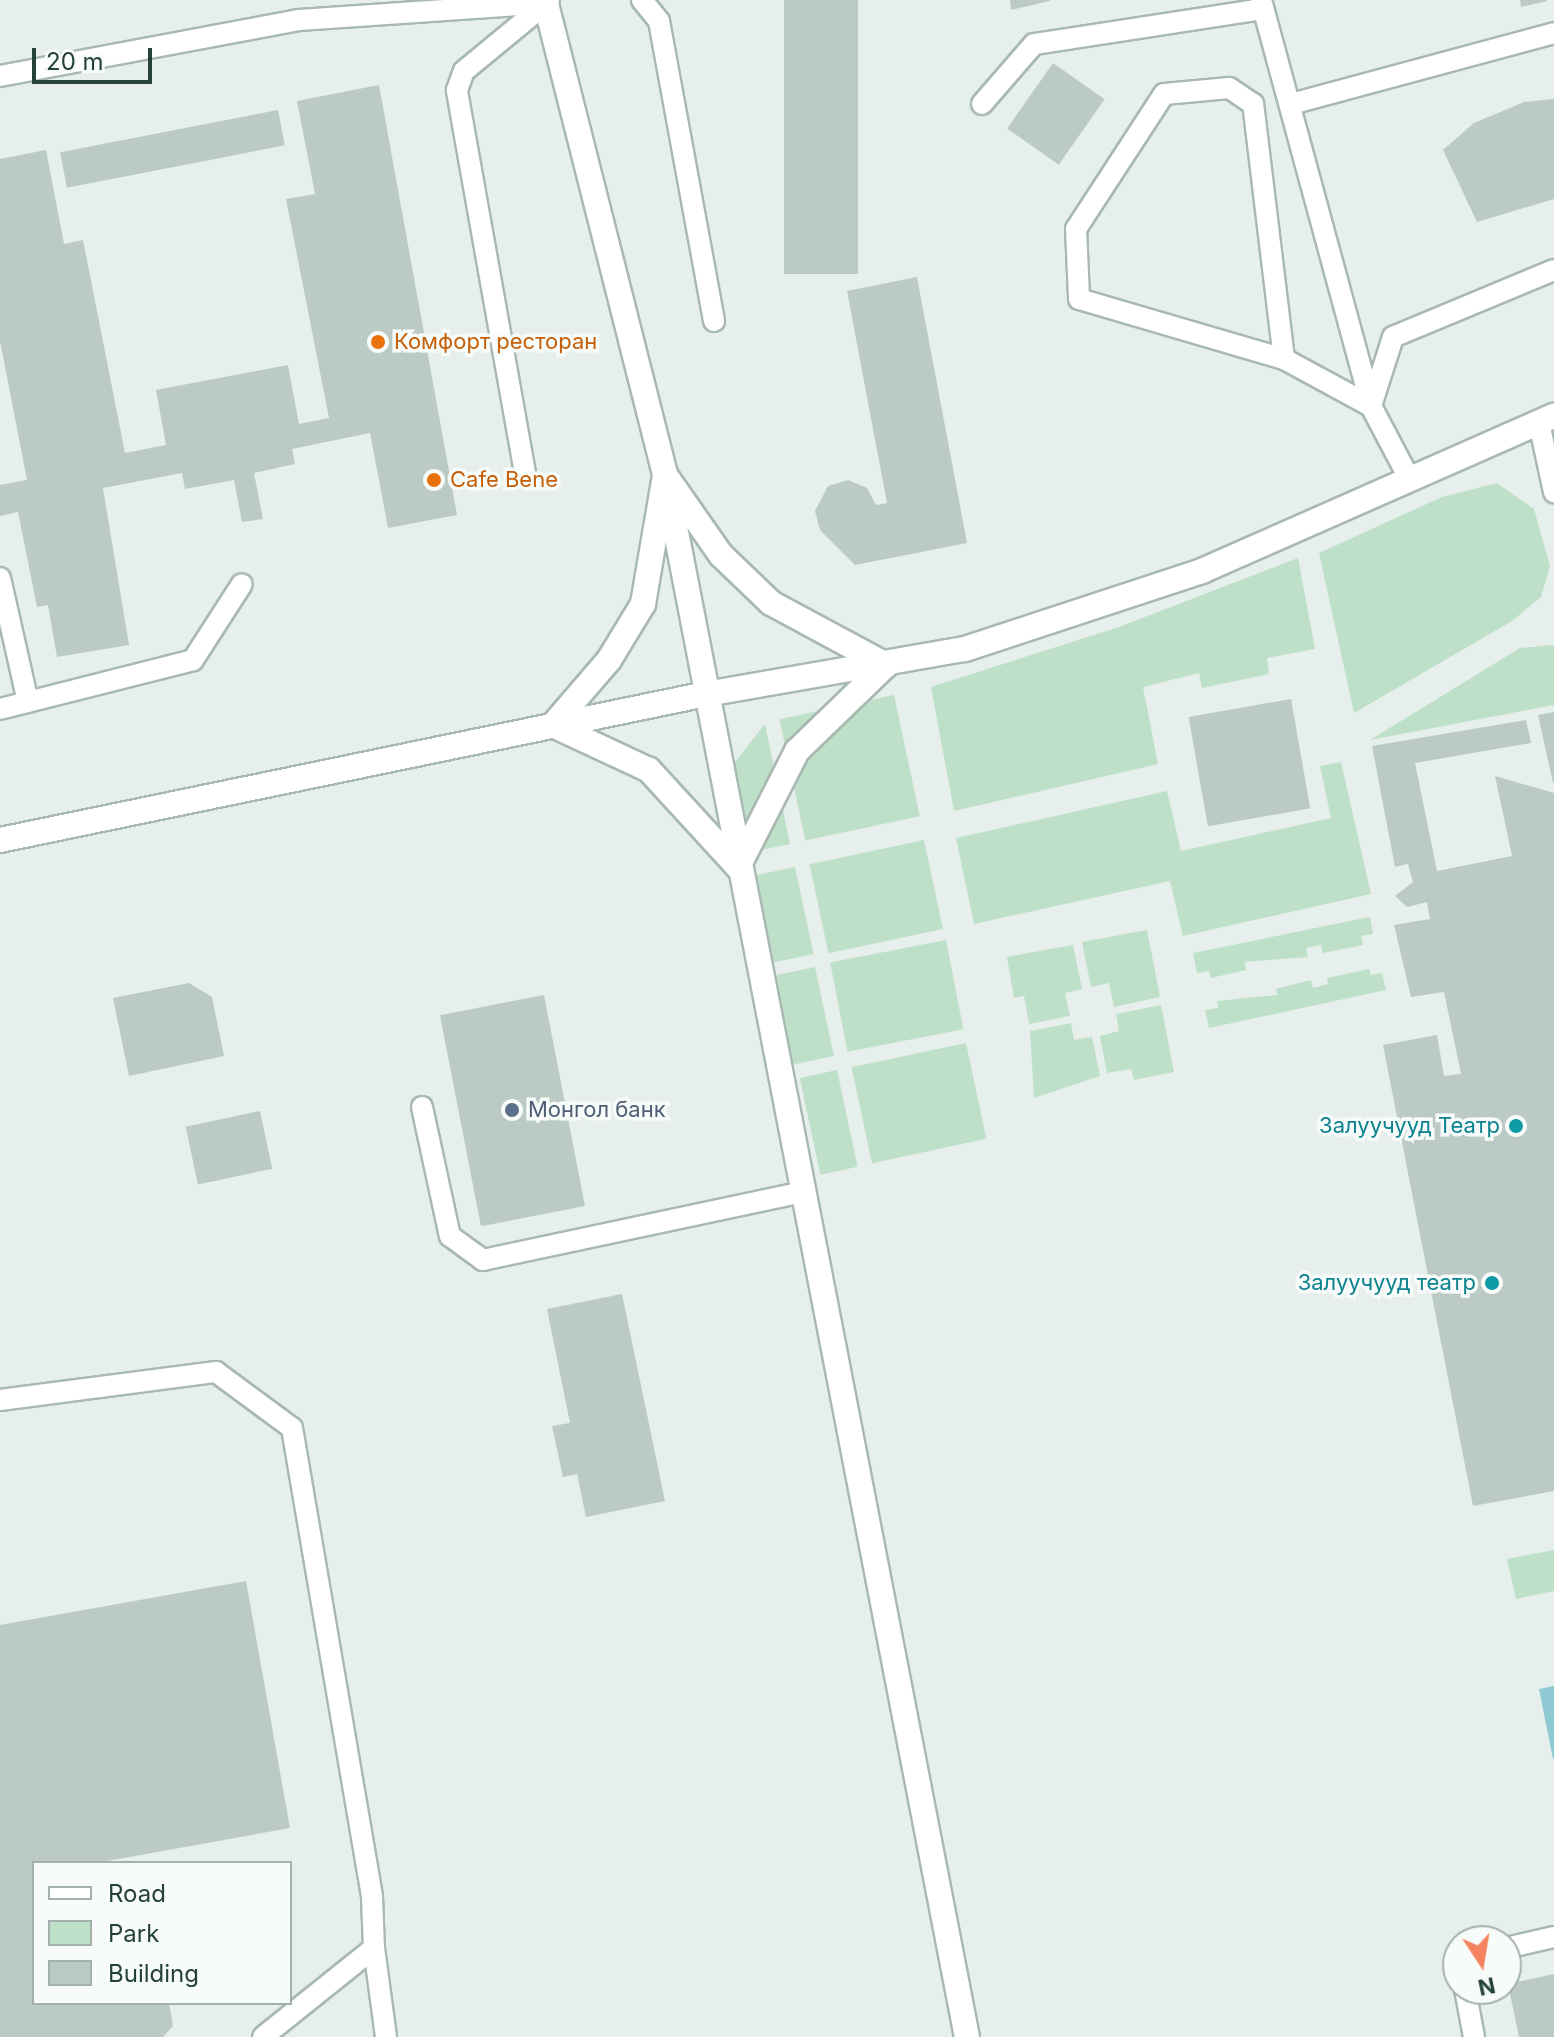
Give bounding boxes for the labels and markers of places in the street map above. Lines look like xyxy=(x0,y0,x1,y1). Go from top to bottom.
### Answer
place label: Комфорт ресторан xyxy=(394,329,597,355)
marker: Комфорт ресторан xyxy=(369,333,387,351)
place label: Cafe Bene xyxy=(450,467,558,493)
marker: Cafe Bene xyxy=(425,471,443,489)
place label: Монгол банк xyxy=(528,1097,666,1123)
marker: Монгол банк xyxy=(503,1101,521,1119)
place label: Залуучууд Театр xyxy=(1319,1113,1500,1139)
marker: Залуучууд Театр xyxy=(1507,1117,1525,1135)
place label: Залуучууд театр xyxy=(1298,1270,1476,1296)
marker: Залуучууд театр xyxy=(1483,1274,1501,1292)

